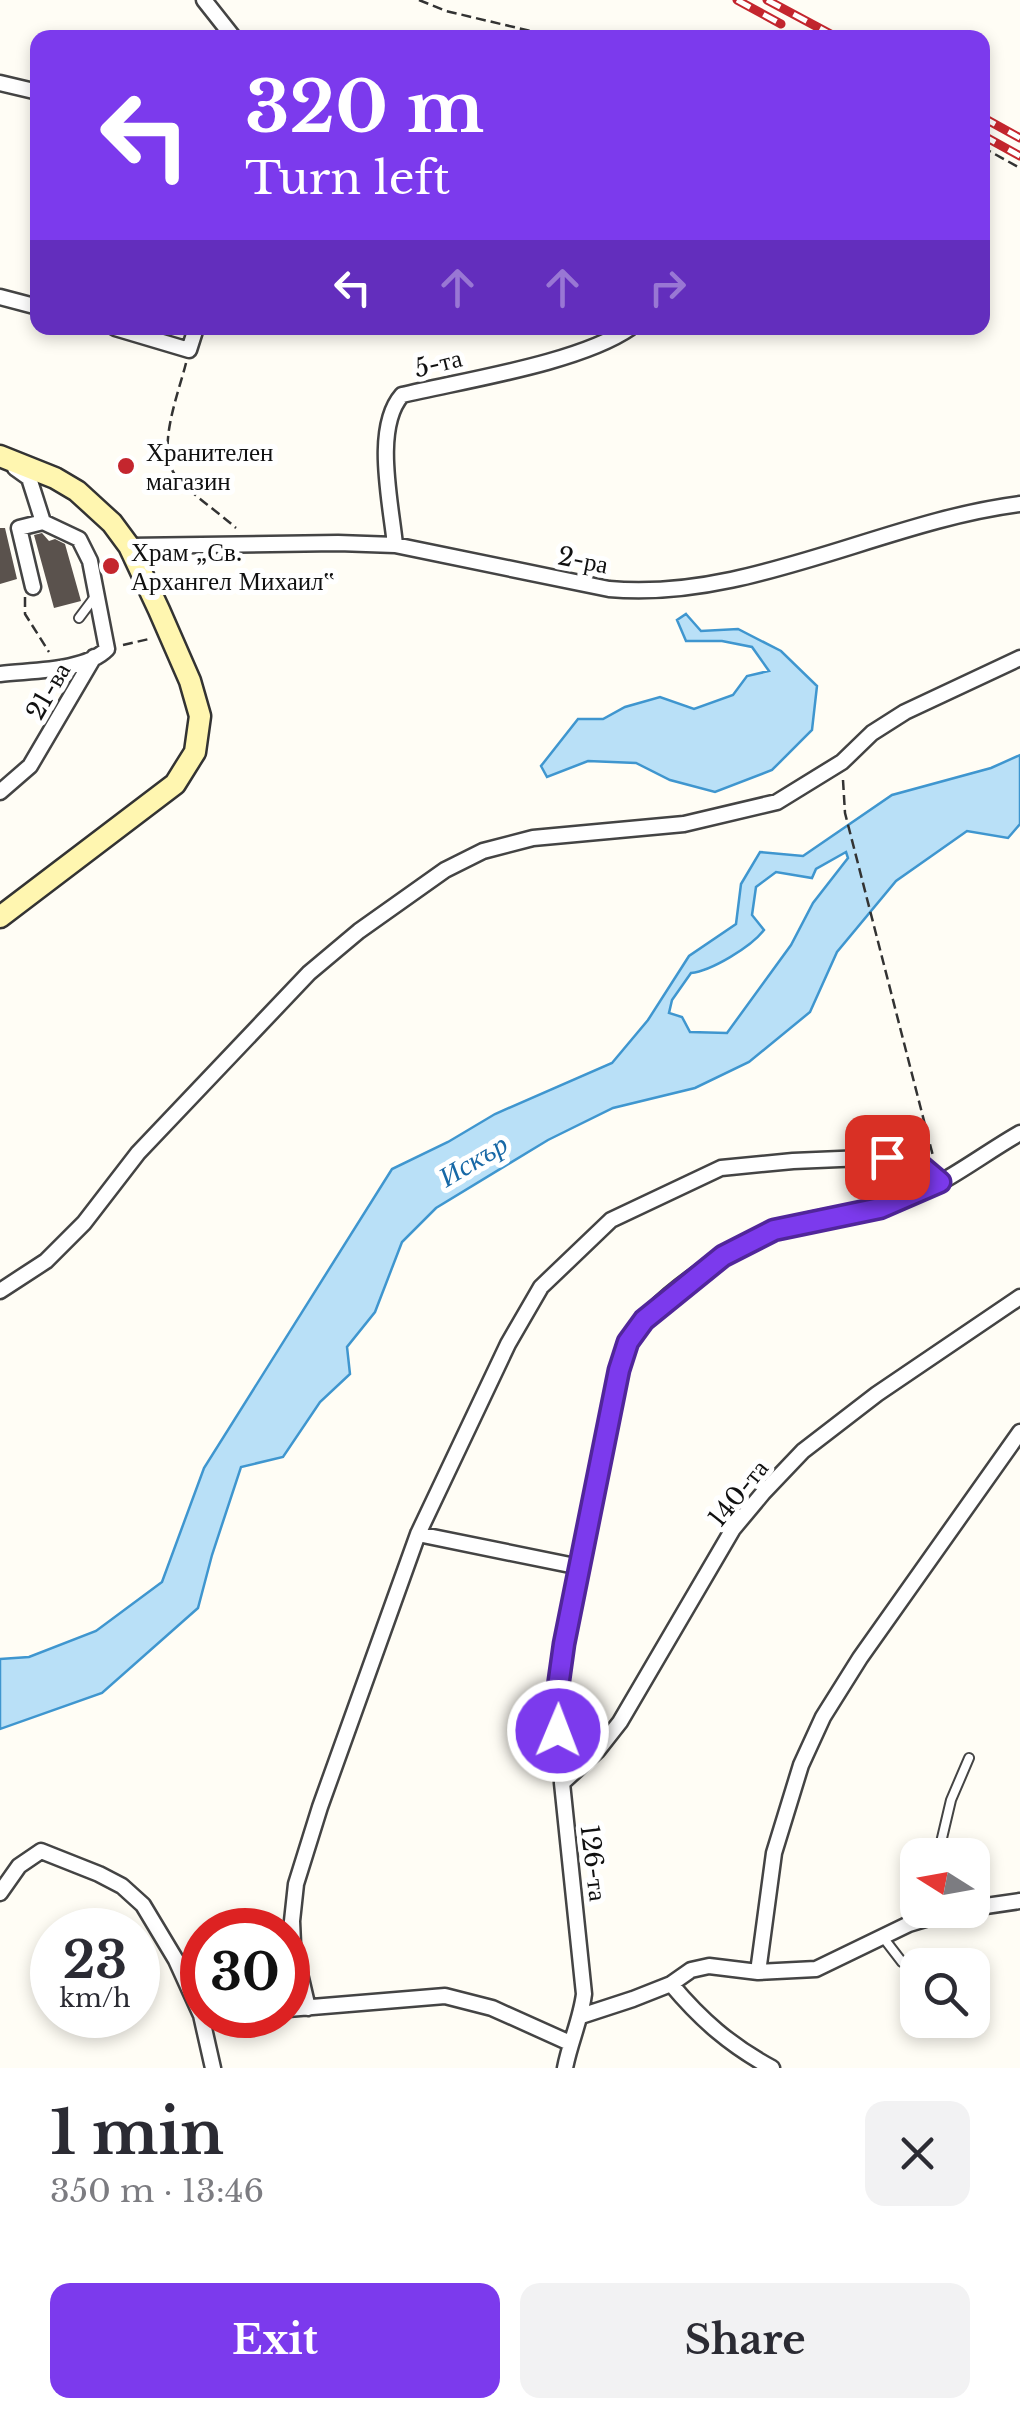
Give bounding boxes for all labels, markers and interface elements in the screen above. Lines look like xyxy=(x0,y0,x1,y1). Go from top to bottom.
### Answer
text: 320 m xyxy=(245,64,484,151)
icon: left xyxy=(80,70,210,200)
text: Turn left xyxy=(245,150,450,206)
icon: left xyxy=(325,260,380,315)
icon: ahead xyxy=(430,260,485,315)
icon: ahead xyxy=(535,260,590,315)
icon: right xyxy=(640,260,695,315)
street label: 5-та xyxy=(411,343,465,384)
place label: Хранителен магазин xyxy=(146,437,273,497)
marker: Хранителен магазин xyxy=(115,455,137,477)
place label: Храм „Св. Архангел Михаил‟ xyxy=(131,537,335,597)
street label: 2-ра xyxy=(555,540,611,581)
marker: Храм „Св. Архангел Михаил‟ xyxy=(100,555,122,577)
street label: 21-ва xyxy=(20,657,77,725)
pin xyxy=(845,1115,930,1200)
water label: Искър xyxy=(432,1126,514,1195)
icon: arrive xyxy=(860,1130,915,1185)
street label: 140-та xyxy=(702,1453,775,1533)
position arrow xyxy=(506,1679,610,1783)
street label: 126-та xyxy=(573,1823,614,1903)
north arrow xyxy=(900,1838,990,1928)
map controls xyxy=(900,1838,990,2038)
speed limit sign: 30 xyxy=(180,1908,310,2038)
text: 23 xyxy=(63,1929,127,1992)
button: search xyxy=(900,1948,990,2038)
text: km/h xyxy=(60,1983,130,2014)
text: 1 min xyxy=(50,2096,224,2170)
button: close xyxy=(865,2101,970,2206)
text: 350 m · 13:46 xyxy=(50,2171,264,2211)
button: Exit xyxy=(50,2283,500,2398)
button: Share xyxy=(520,2283,970,2398)

